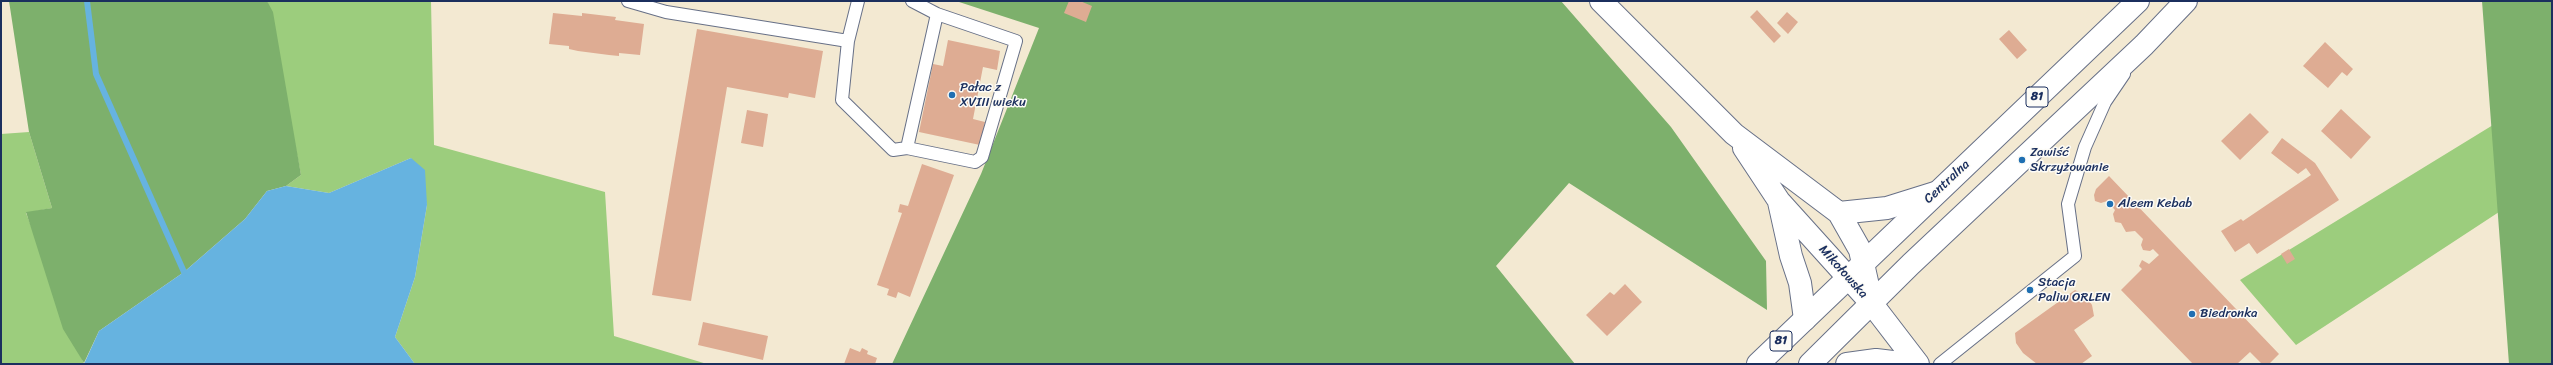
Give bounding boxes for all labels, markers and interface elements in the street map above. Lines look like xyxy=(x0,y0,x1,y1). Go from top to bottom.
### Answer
place label: Pałac z XVIII wieku xyxy=(960,80,1026,111)
road number: 81 xyxy=(2026,87,2048,107)
marker: Pałac z XVIII wieku xyxy=(947,90,957,100)
place label: Zawiść Skrzyżowanie xyxy=(2030,145,2109,176)
marker: Zawiść Skrzyżowanie xyxy=(2017,155,2027,165)
street label: Centralna xyxy=(1921,157,1973,207)
place label: Aleem Kebab xyxy=(2118,196,2192,212)
marker: Aleem Kebab xyxy=(2105,199,2115,209)
street label: Mikołowska xyxy=(1815,242,1871,302)
place label: Stacja Paliw ORLEN xyxy=(2038,275,2111,306)
marker: Stacja Paliw ORLEN xyxy=(2025,285,2035,295)
place label: Biedronka xyxy=(2200,306,2258,322)
marker: Biedronka xyxy=(2187,309,2197,319)
road number: 81 xyxy=(1770,331,1792,351)

